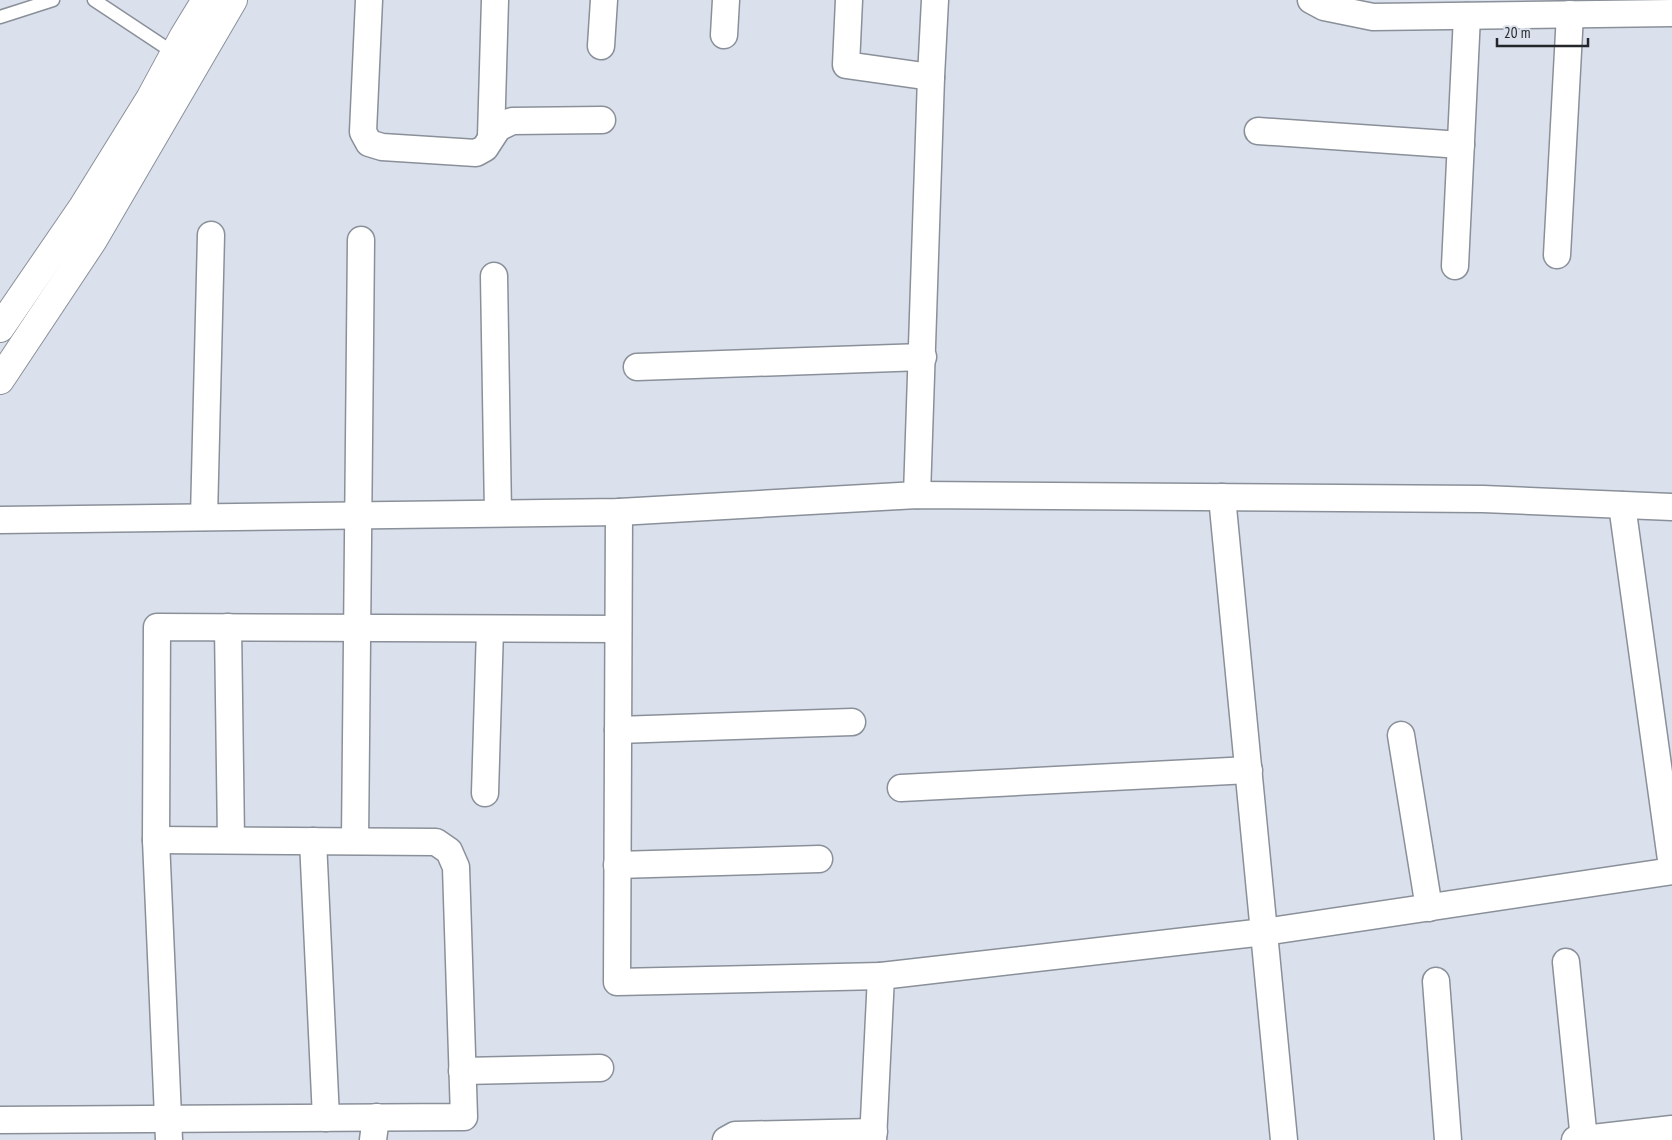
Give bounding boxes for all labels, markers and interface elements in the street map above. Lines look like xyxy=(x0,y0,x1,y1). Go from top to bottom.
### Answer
scale bar xyxy=(1497,15,1588,47)
text: 20 m xyxy=(1504,23,1530,42)

